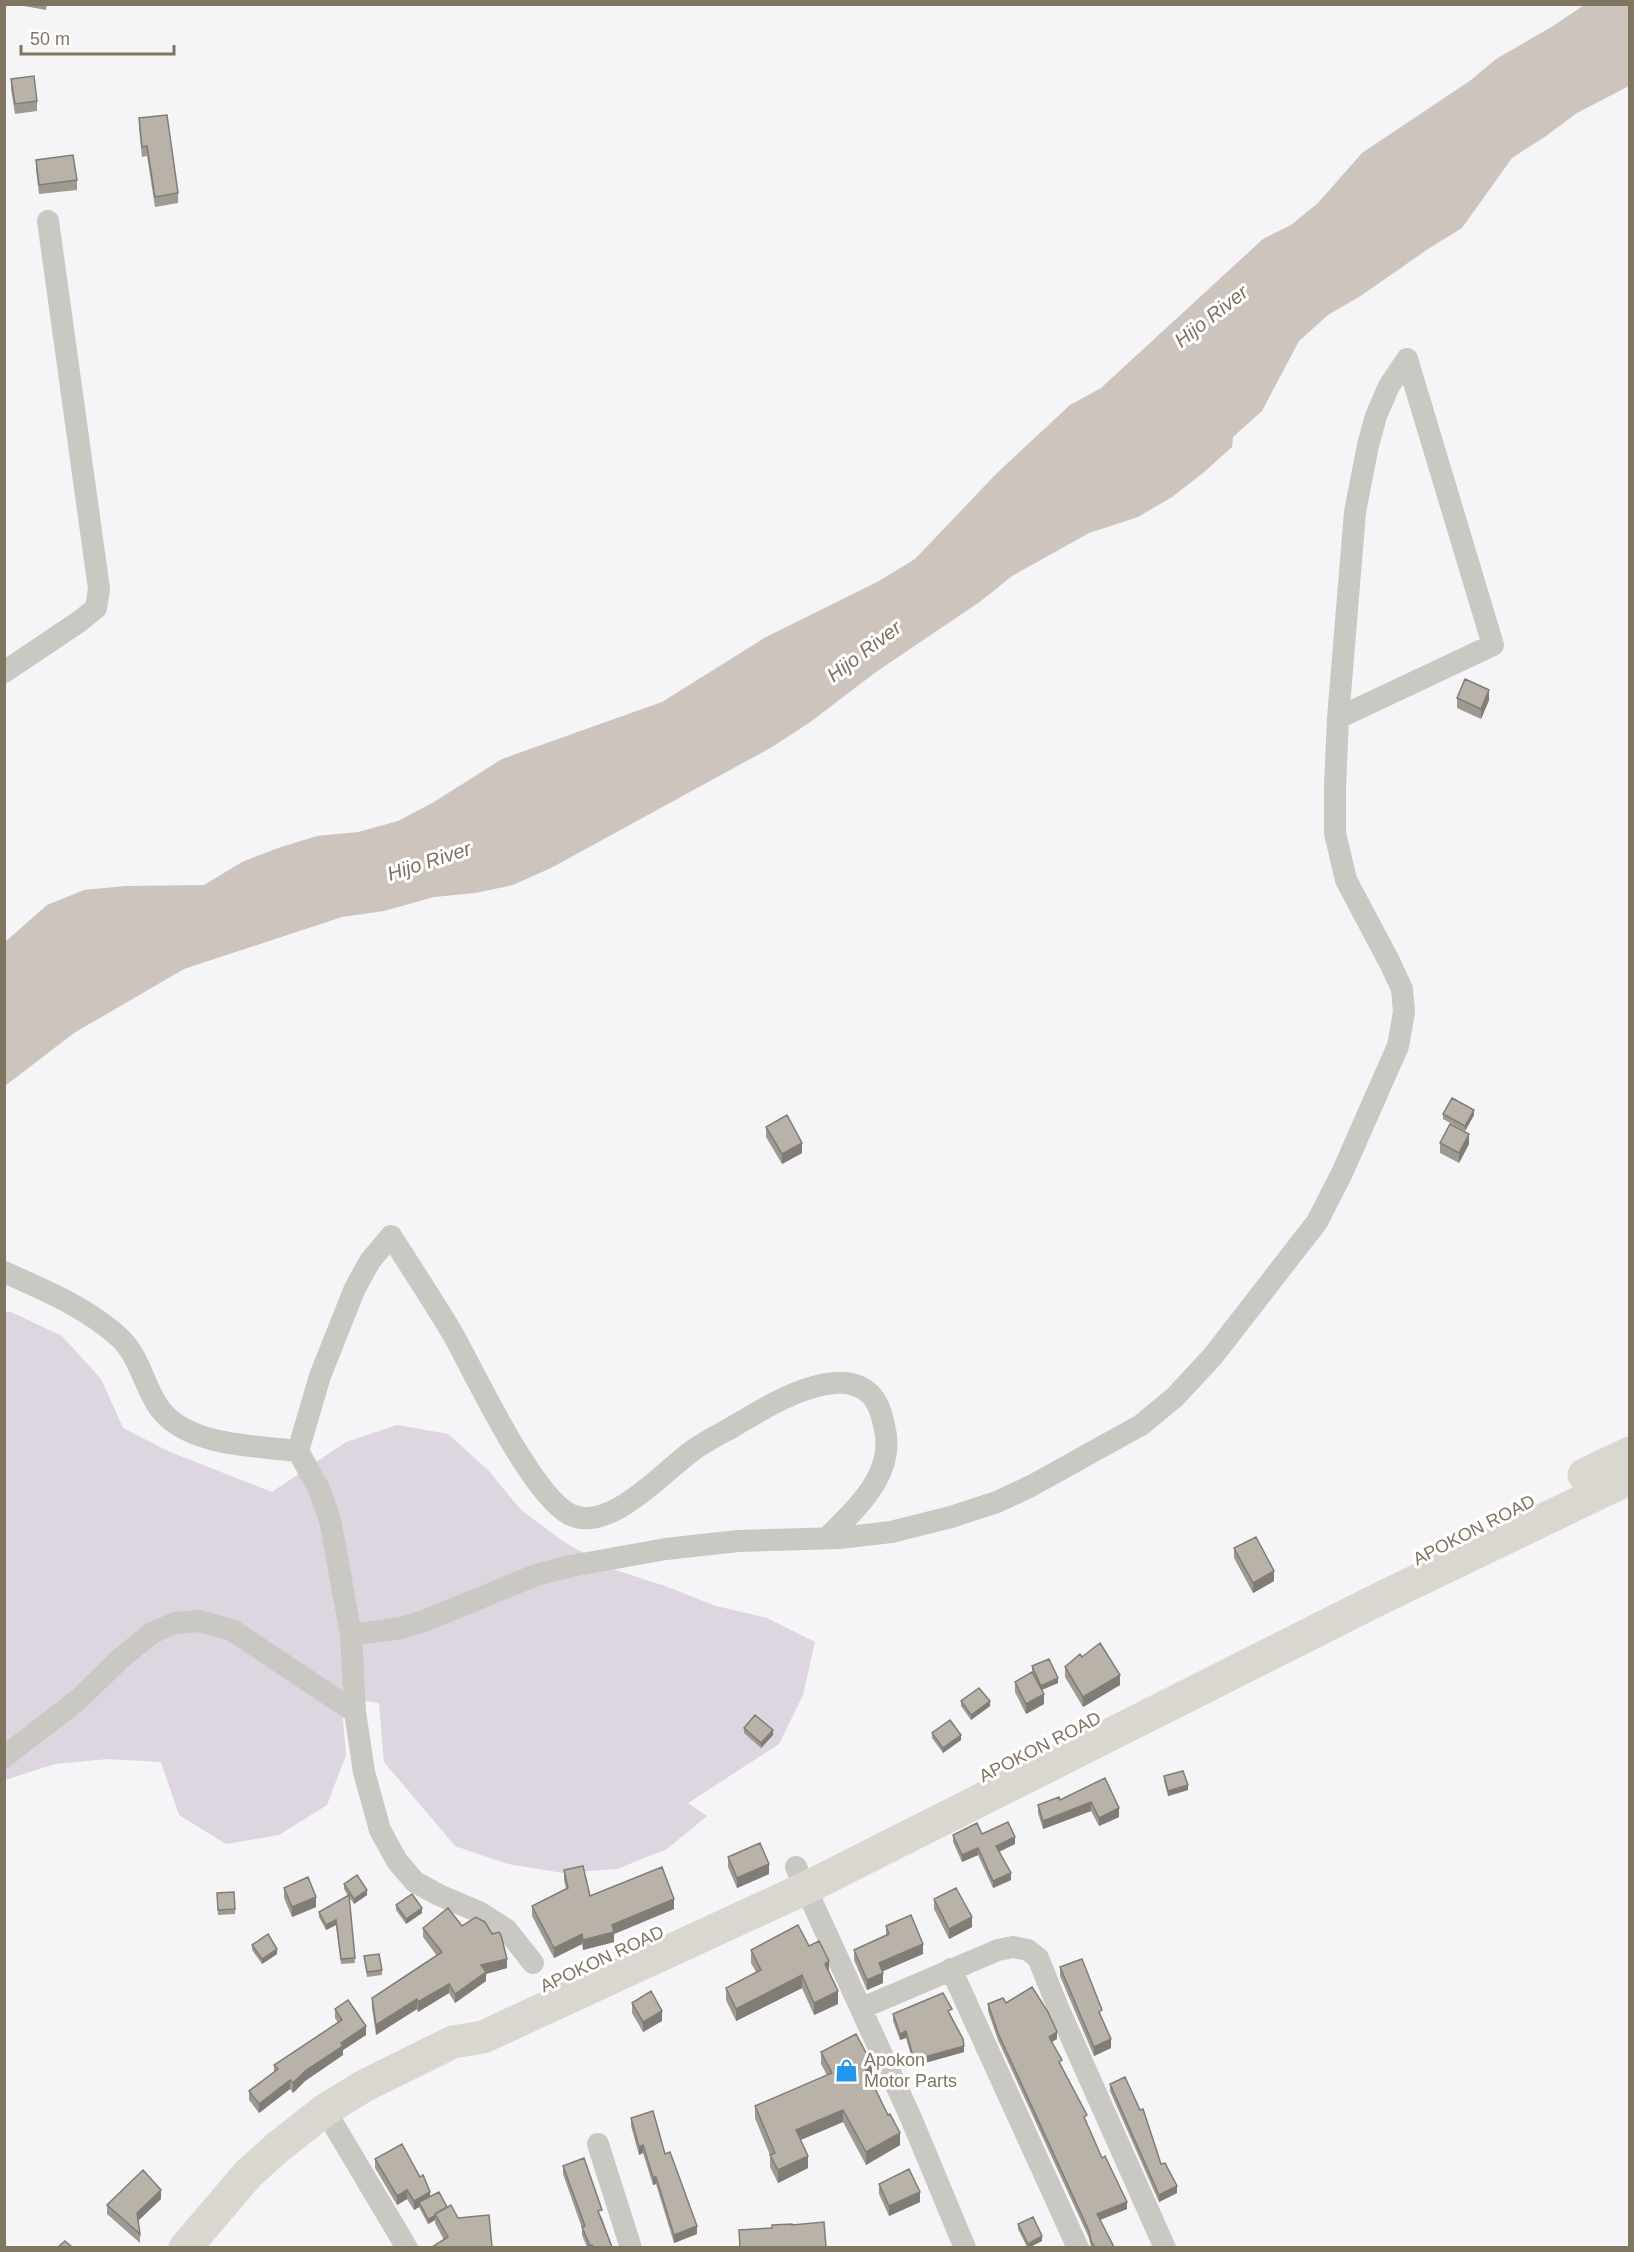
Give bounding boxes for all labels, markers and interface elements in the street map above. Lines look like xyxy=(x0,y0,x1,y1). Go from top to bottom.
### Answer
scale bar xyxy=(21,18,174,56)
text: 50 m xyxy=(30,29,70,49)
water label: Hijo River xyxy=(1170,280,1253,351)
water label: Hijo River xyxy=(823,615,906,686)
water label: Hijo River xyxy=(384,837,475,885)
street label: APOKON ROAD xyxy=(1410,1491,1538,1569)
street label: APOKON ROAD xyxy=(976,1708,1104,1786)
street label: APOKON ROAD xyxy=(537,1922,667,1996)
place label: Apokon Motor Parts xyxy=(864,2050,957,2091)
shop icon: Apokon Motor Parts xyxy=(833,2057,859,2083)

